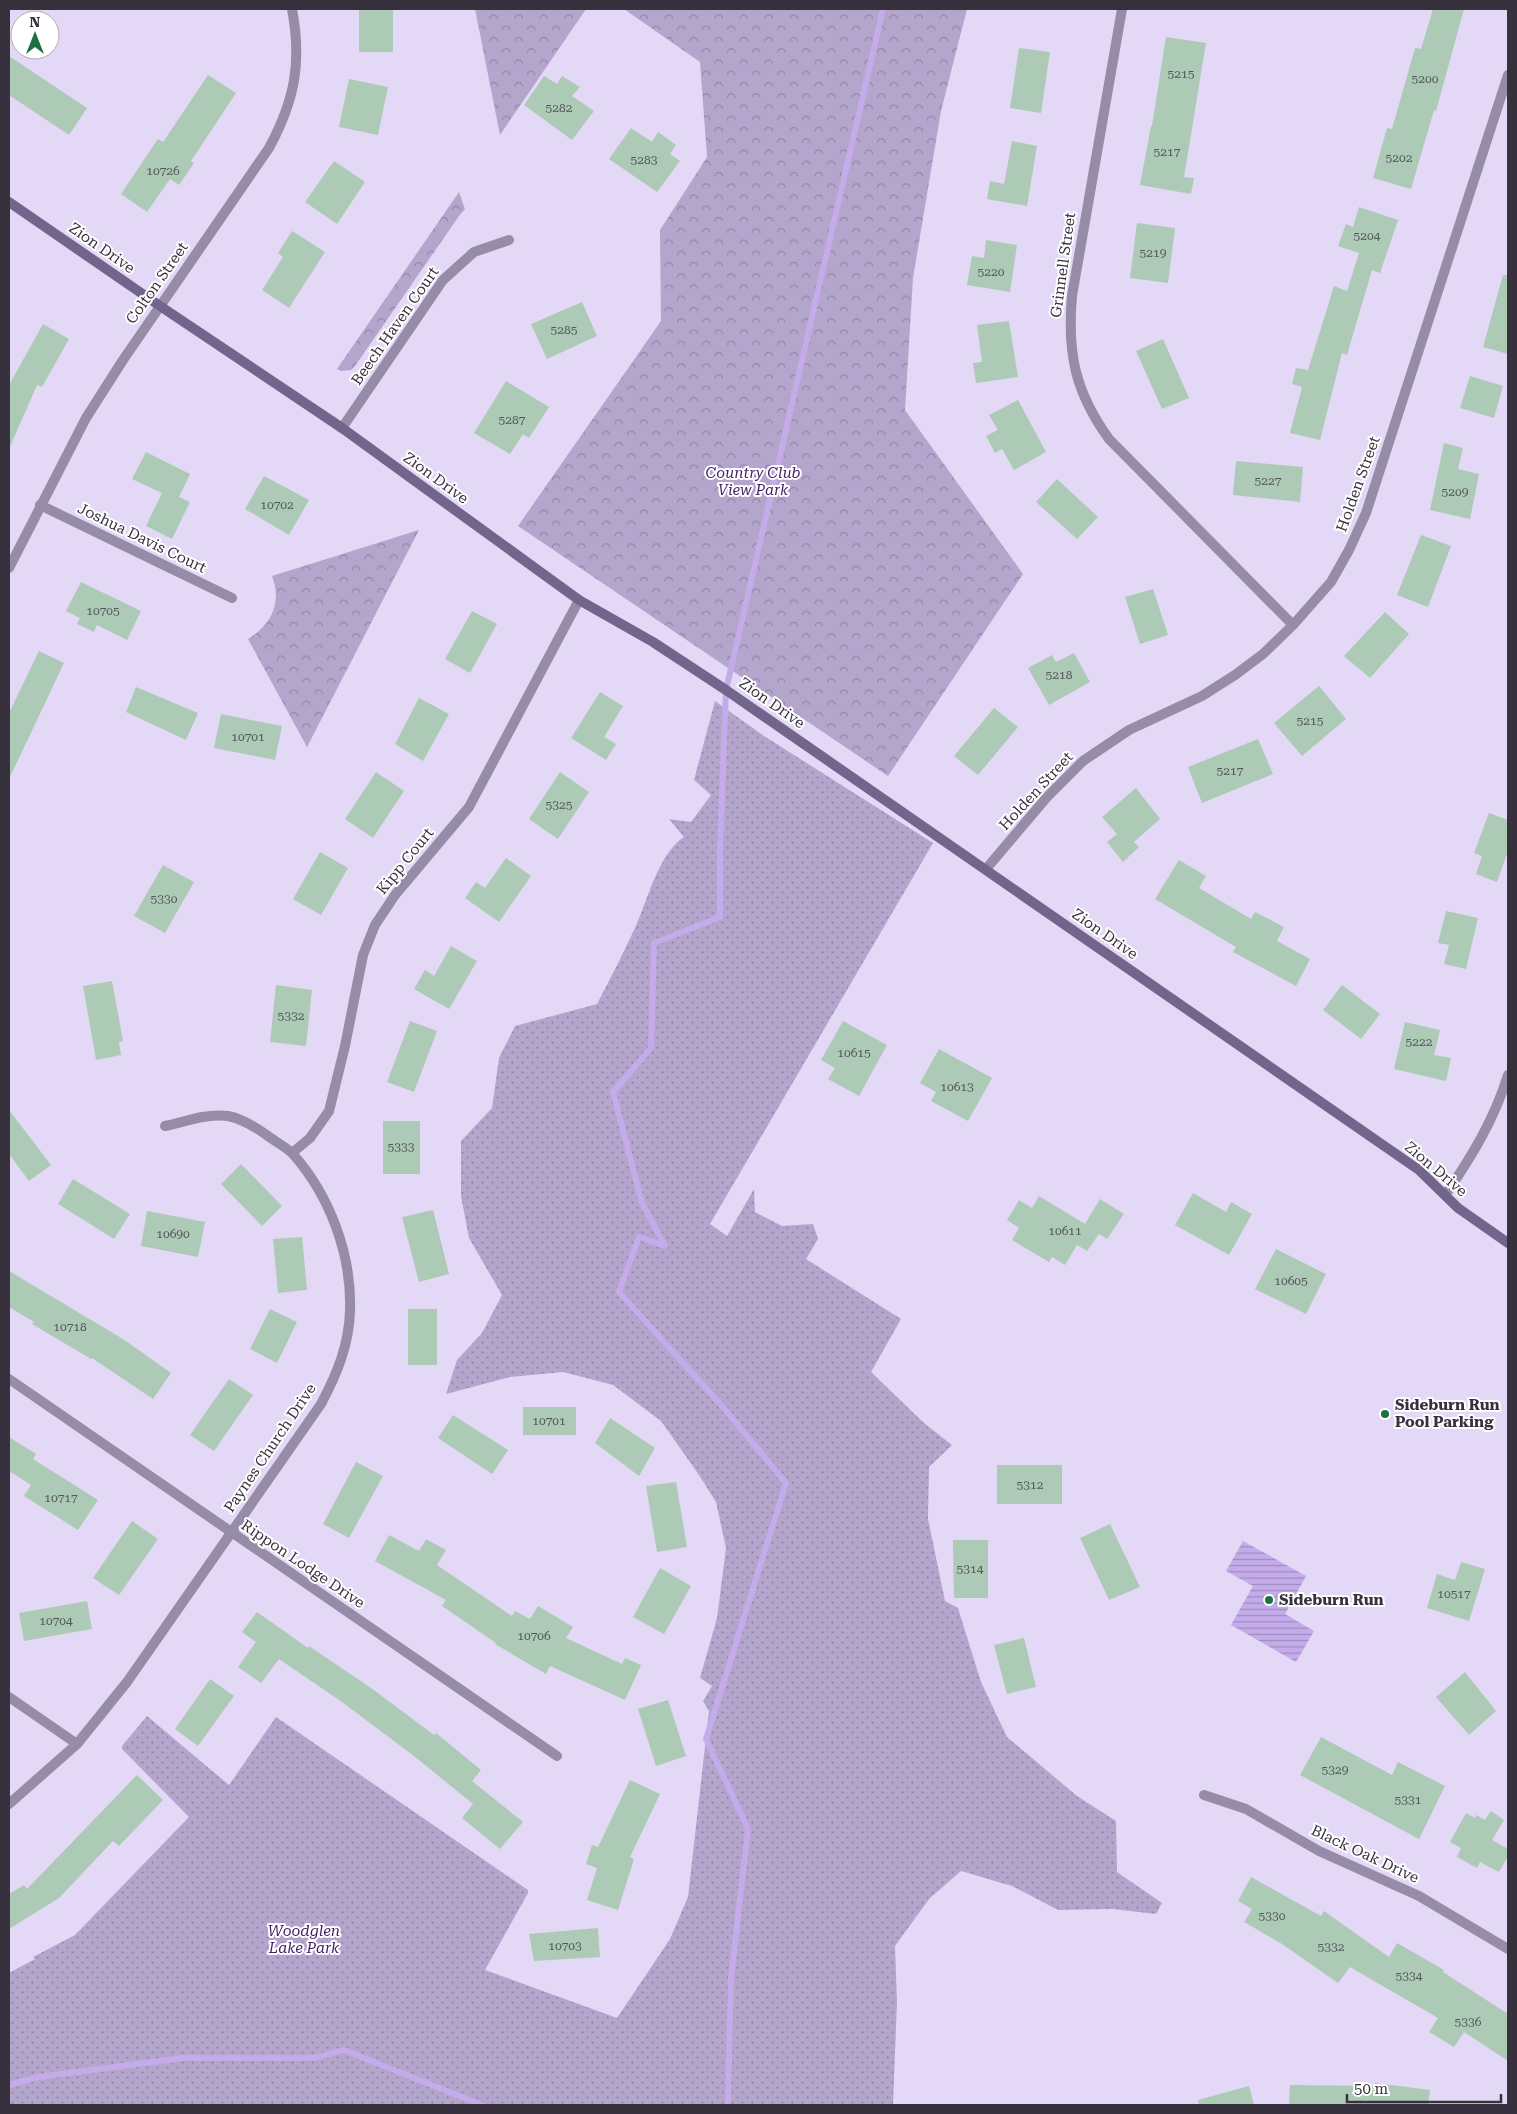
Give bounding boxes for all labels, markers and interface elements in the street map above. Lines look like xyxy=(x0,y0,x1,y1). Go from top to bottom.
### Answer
north arrow xyxy=(10,10,60,60)
text: N xyxy=(30,14,41,30)
house number: 5215 xyxy=(1168,67,1195,81)
house number: 5200 xyxy=(1412,72,1439,86)
house number: 5282 xyxy=(546,101,573,115)
house number: 5217 xyxy=(1154,145,1181,159)
house number: 5202 xyxy=(1386,151,1413,165)
house number: 5283 xyxy=(631,153,658,167)
house number: 10726 xyxy=(146,164,180,178)
street label: Grinnell Street xyxy=(1047,211,1079,319)
street label: Zion Drive xyxy=(66,219,138,277)
house number: 5204 xyxy=(1354,229,1381,243)
street label: Colton Street xyxy=(122,238,192,327)
house number: 5219 xyxy=(1140,246,1167,260)
street label: Beech Haven Court xyxy=(347,263,443,389)
house number: 5220 xyxy=(978,265,1005,279)
house number: 5285 xyxy=(551,323,578,337)
house number: 5287 xyxy=(499,413,526,427)
street label: Holden Street xyxy=(1332,433,1384,534)
street label: Zion Drive xyxy=(400,448,472,508)
park label: Country Club View Park xyxy=(706,464,801,499)
house number: 5227 xyxy=(1255,474,1282,488)
house number: 5209 xyxy=(1442,485,1469,499)
house number: 10702 xyxy=(260,498,294,512)
street label: Joshua Davis Court xyxy=(75,499,209,577)
house number: 10705 xyxy=(86,604,120,618)
house number: 5218 xyxy=(1046,668,1073,682)
street label: Zion Drive xyxy=(736,674,808,732)
house number: 5215 xyxy=(1297,714,1324,728)
house number: 10701 xyxy=(231,730,265,744)
street label: Holden Street xyxy=(995,748,1077,834)
house number: 5217 xyxy=(1217,764,1244,778)
house number: 5325 xyxy=(546,798,573,812)
street label: Kipp Court xyxy=(373,824,438,898)
house number: 5330 xyxy=(151,892,178,906)
street label: Zion Drive xyxy=(1069,905,1141,963)
house number: 5332 xyxy=(278,1009,305,1023)
house number: 5222 xyxy=(1406,1035,1433,1049)
house number: 10615 xyxy=(837,1046,871,1060)
house number: 10613 xyxy=(940,1080,974,1094)
street label: Zion Drive xyxy=(1401,1138,1471,1200)
house number: 5333 xyxy=(388,1140,415,1154)
house number: 10611 xyxy=(1048,1224,1082,1238)
house number: 10690 xyxy=(156,1227,190,1241)
house number: 10605 xyxy=(1274,1274,1308,1288)
house number: 10718 xyxy=(53,1320,87,1334)
street label: Paynes Church Drive xyxy=(220,1380,320,1516)
place label: Sideburn Run Pool Parking xyxy=(1395,1396,1500,1431)
marker: Sideburn Run Pool Parking xyxy=(1379,1408,1391,1420)
house number: 10701 xyxy=(532,1414,566,1428)
house number: 5312 xyxy=(1017,1478,1044,1492)
house number: 10717 xyxy=(44,1491,78,1505)
street label: Rippon Lodge Drive xyxy=(238,1516,368,1612)
house number: 5314 xyxy=(957,1562,984,1576)
house number: 10517 xyxy=(1437,1587,1471,1601)
place label: Sideburn Run xyxy=(1279,1591,1384,1609)
marker: Sideburn Run xyxy=(1263,1594,1275,1606)
house number: 10704 xyxy=(39,1614,73,1628)
house number: 10706 xyxy=(517,1629,551,1643)
house number: 5329 xyxy=(1322,1763,1349,1777)
house number: 5331 xyxy=(1395,1793,1422,1807)
street label: Black Oak Drive xyxy=(1308,1821,1422,1887)
house number: 5330 xyxy=(1259,1909,1286,1923)
park label: Woodglen Lake Park xyxy=(268,1922,340,1957)
house number: 10703 xyxy=(548,1939,582,1953)
house number: 5332 xyxy=(1318,1940,1345,1954)
house number: 5334 xyxy=(1396,1969,1423,1983)
house number: 5336 xyxy=(1455,2015,1482,2029)
scale bar xyxy=(1347,2072,1501,2104)
text: 50 m xyxy=(1354,2080,1389,2098)

